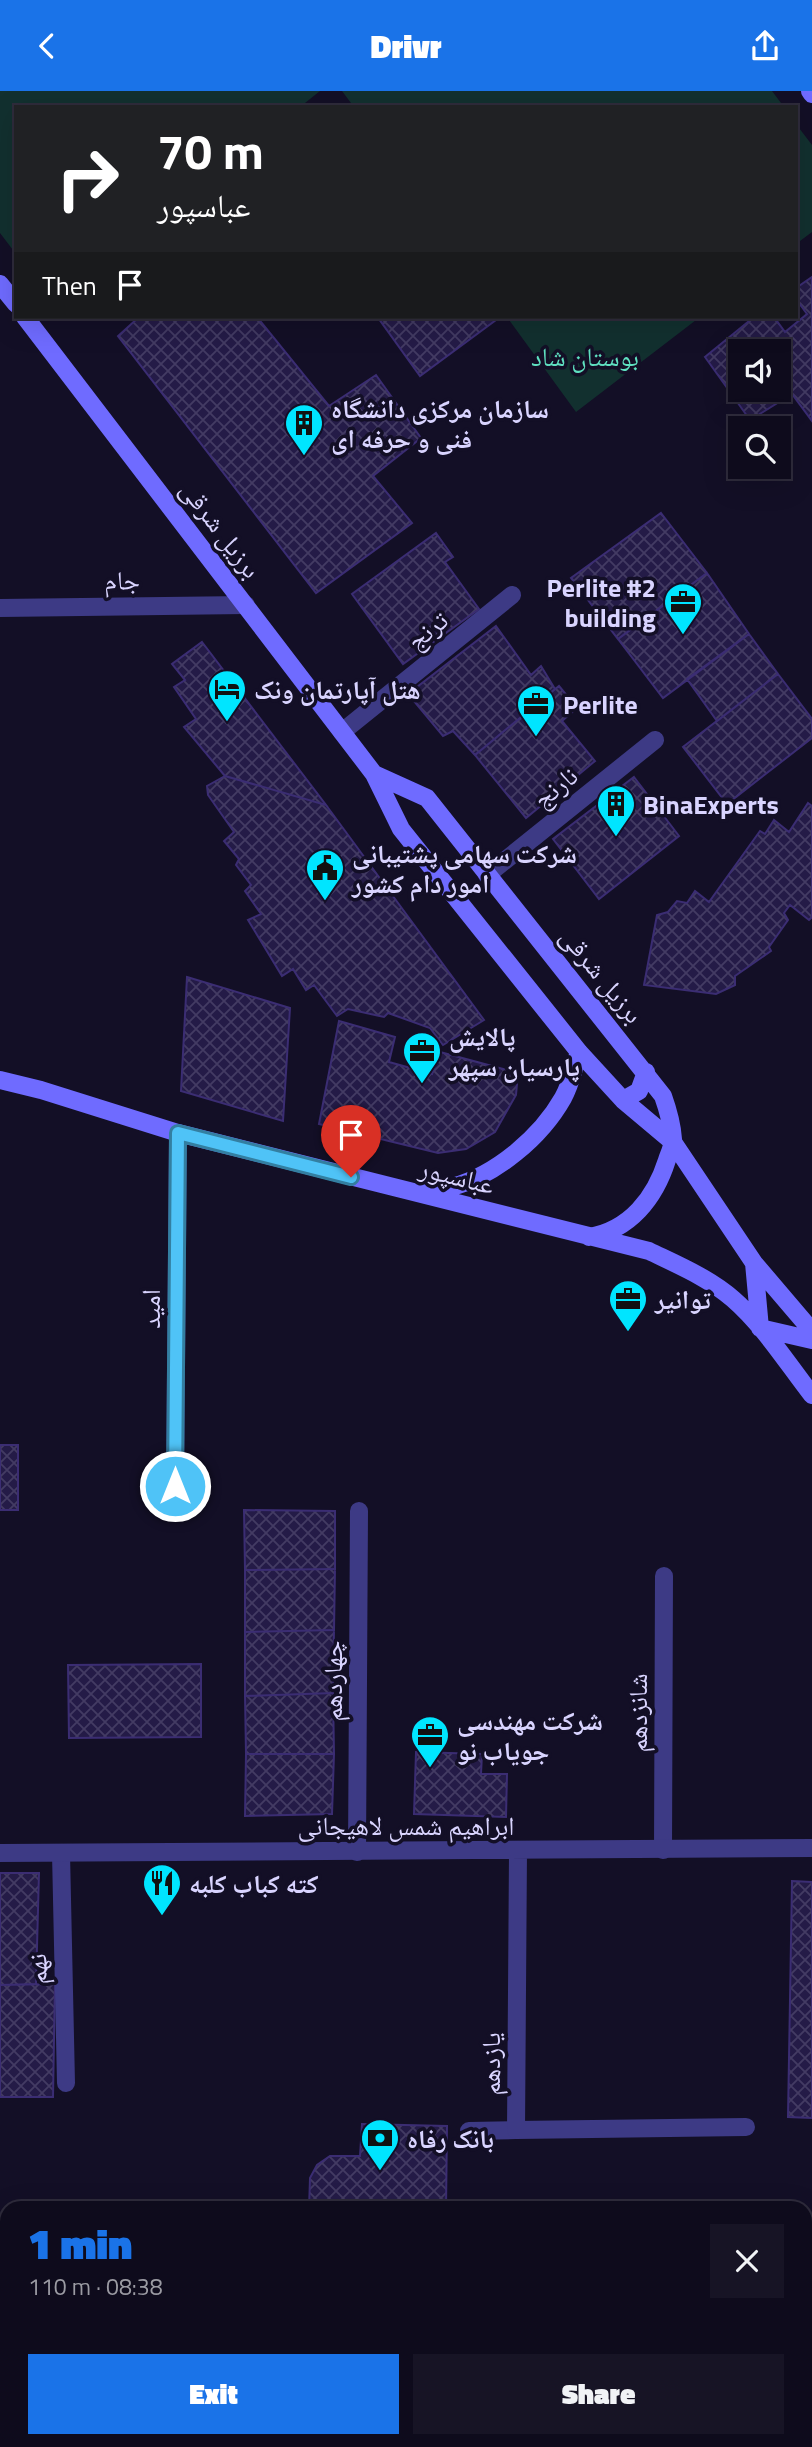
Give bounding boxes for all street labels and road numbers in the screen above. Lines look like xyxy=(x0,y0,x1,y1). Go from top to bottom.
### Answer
street label: برزیل شرقی xyxy=(171,472,271,586)
street label: جام xyxy=(104,560,140,600)
street label: ترنج xyxy=(398,601,457,659)
street label: نارنج xyxy=(524,757,586,817)
street label: برزیل شرقی xyxy=(551,918,653,1032)
street label: عباسپور xyxy=(414,1148,499,1204)
street label: امید xyxy=(131,1289,170,1329)
street label: چهاردهم xyxy=(313,1641,352,1721)
street label: شانزدهم xyxy=(618,1673,657,1753)
street label: ابراهیم شمس لاهیجانی xyxy=(298,1806,515,1845)
street label: نهم xyxy=(17,1953,57,1985)
street label: یازدهم xyxy=(471,2032,510,2096)

